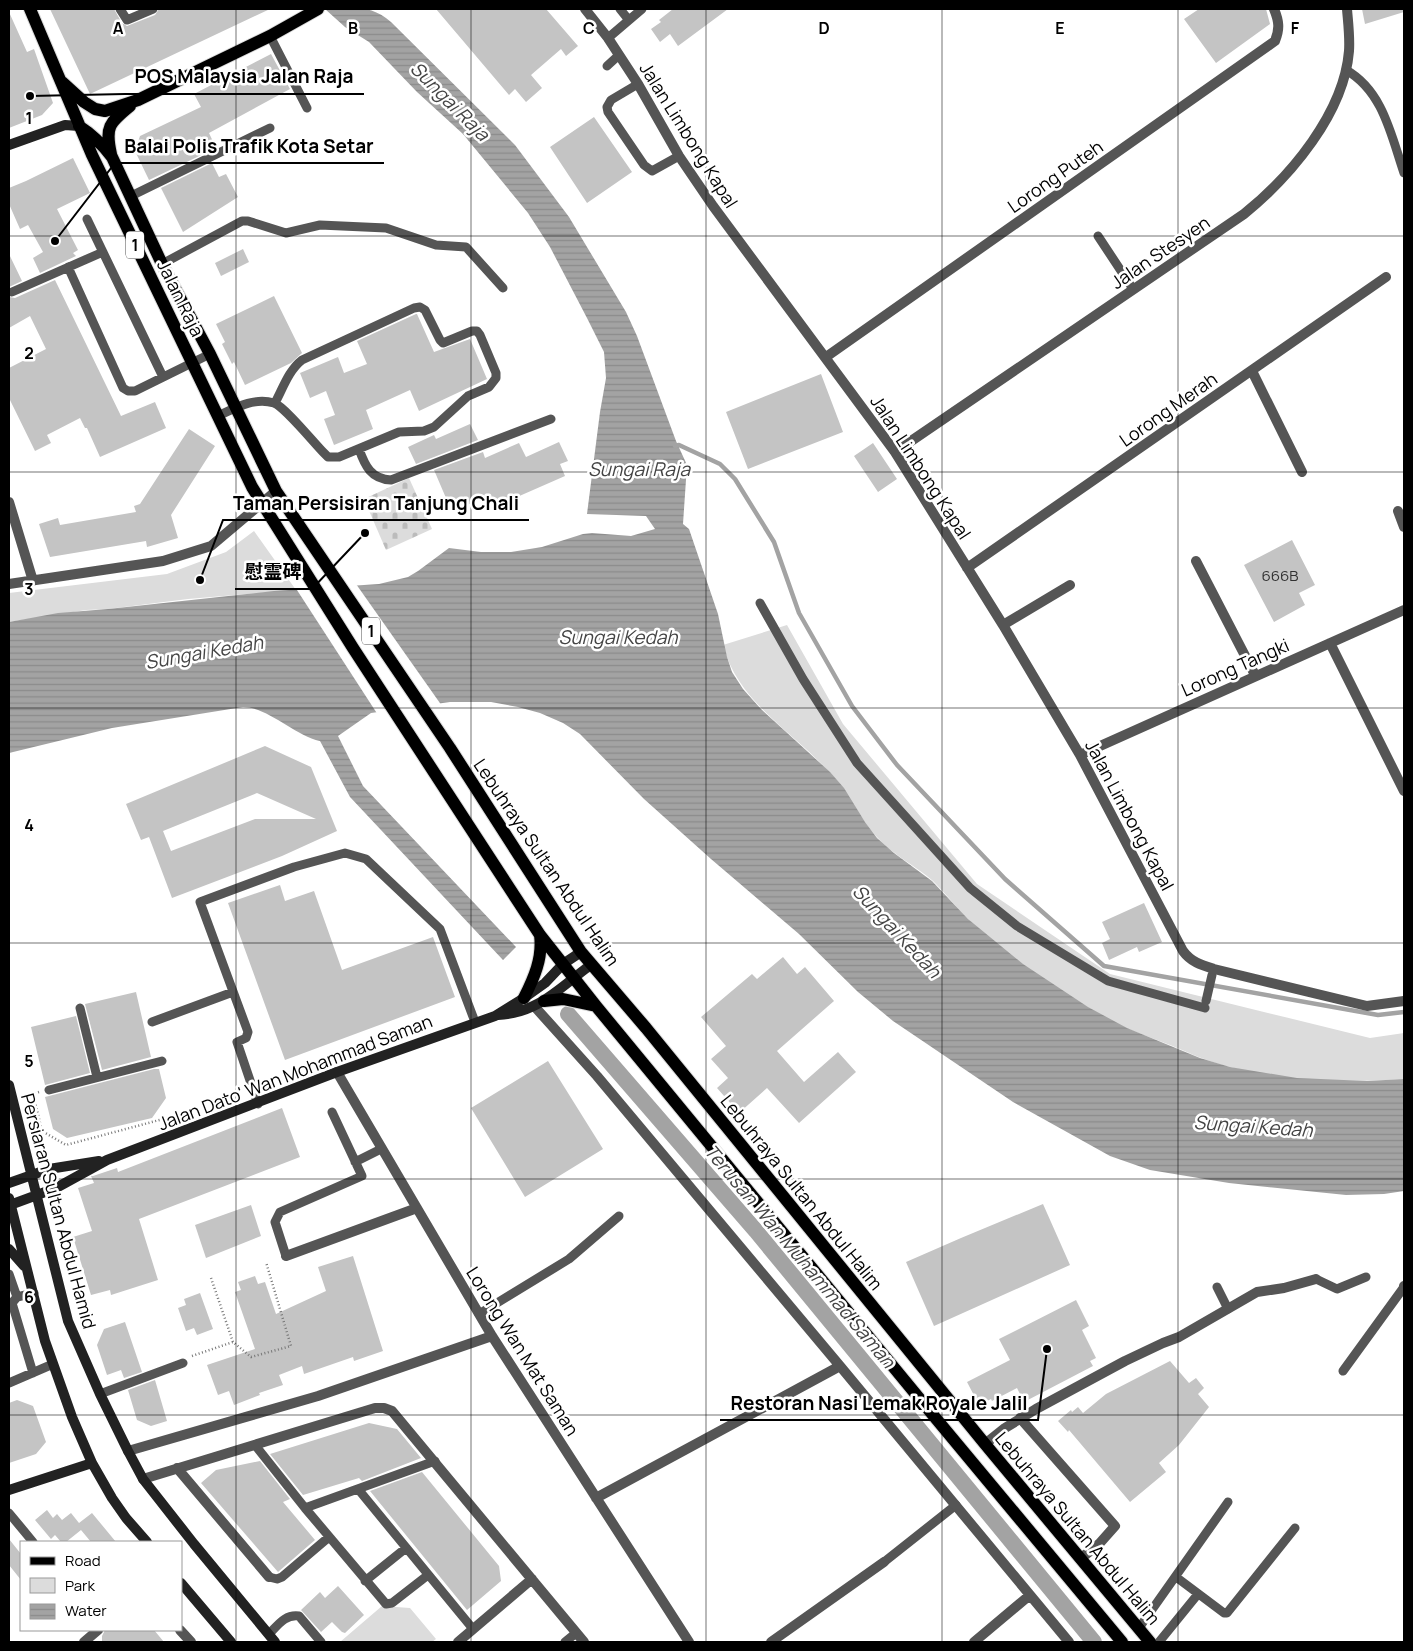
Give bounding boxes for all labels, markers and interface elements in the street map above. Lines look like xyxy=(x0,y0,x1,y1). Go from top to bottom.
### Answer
text: A xyxy=(113,17,124,39)
text: B xyxy=(348,17,358,39)
text: C xyxy=(583,17,595,39)
text: D xyxy=(818,17,830,39)
text: E xyxy=(1055,17,1065,39)
text: F xyxy=(1291,17,1300,39)
water label: Sungai Raja xyxy=(405,56,496,147)
street label: Jalan Limbong Kapal xyxy=(634,58,744,212)
callout: POS Malaysia Jalan Raja xyxy=(125,60,364,94)
text: POS Malaysia Jalan Raja xyxy=(135,63,353,89)
text: 1 xyxy=(25,107,33,129)
callout: Balai Polis Trafik Kota Setar xyxy=(115,129,384,163)
text: Balai Polis Trafik Kota Setar xyxy=(124,133,374,159)
street label: Lorong Puteh xyxy=(1003,134,1107,218)
street label: Jalan Stesyen xyxy=(1106,210,1214,294)
road number: 1 xyxy=(126,232,144,258)
street label: Jalan Raja xyxy=(152,256,210,340)
text: 2 xyxy=(24,342,34,364)
street label: Lorong Merah xyxy=(1114,366,1222,452)
street label: Jalan Limbong Kapal xyxy=(865,390,977,544)
water label: Sungai Raja xyxy=(588,456,692,482)
callout: Taman Persisiran Tanjung Chali xyxy=(223,486,529,520)
text: Taman Persisiran Tanjung Chali xyxy=(233,490,519,516)
callout: 慰霊碑 xyxy=(235,555,312,589)
text: 慰霊碑 xyxy=(244,558,302,584)
house number: 666B xyxy=(1261,565,1299,586)
text: 3 xyxy=(24,578,34,600)
road number: 1 xyxy=(362,618,380,644)
water label: Sungai Kedah xyxy=(558,624,678,650)
water label: Sungai Kedah xyxy=(143,629,266,675)
street label: Lorong Tangki xyxy=(1177,633,1293,701)
street label: Jalan Limbong Kapal xyxy=(1080,736,1180,894)
street label: Lebuhraya Sultan Abdul Halim xyxy=(469,754,625,970)
text: 4 xyxy=(24,814,34,836)
water label: Sungai Kedah xyxy=(847,879,948,984)
street label: Jalan Dato' Wan Mohammad Saman xyxy=(154,1008,436,1136)
text: 5 xyxy=(24,1050,34,1072)
street label: Lebuhraya Sultan Abdul Halim xyxy=(716,1089,888,1295)
street label: Persiaran Sultan Abdul Hamid xyxy=(16,1091,102,1331)
water label: Sungai Kedah xyxy=(1193,1109,1314,1143)
water label: Terusan Wan Muhammad Saman xyxy=(699,1139,902,1374)
street label: Lorong Wan Mat Saman xyxy=(461,1262,585,1440)
text: 6 xyxy=(24,1286,34,1308)
callout: Restoran Nasi Lemak Royale Jalil xyxy=(720,1386,1038,1420)
text: Restoran Nasi Lemak Royale Jalil xyxy=(730,1390,1028,1416)
street label: Lebuhraya Sultan Abdul Halim xyxy=(990,1427,1166,1629)
legend xyxy=(20,1541,182,1631)
text: Road xyxy=(65,1550,101,1571)
text: Park xyxy=(65,1575,95,1596)
text: Water xyxy=(65,1600,107,1621)

